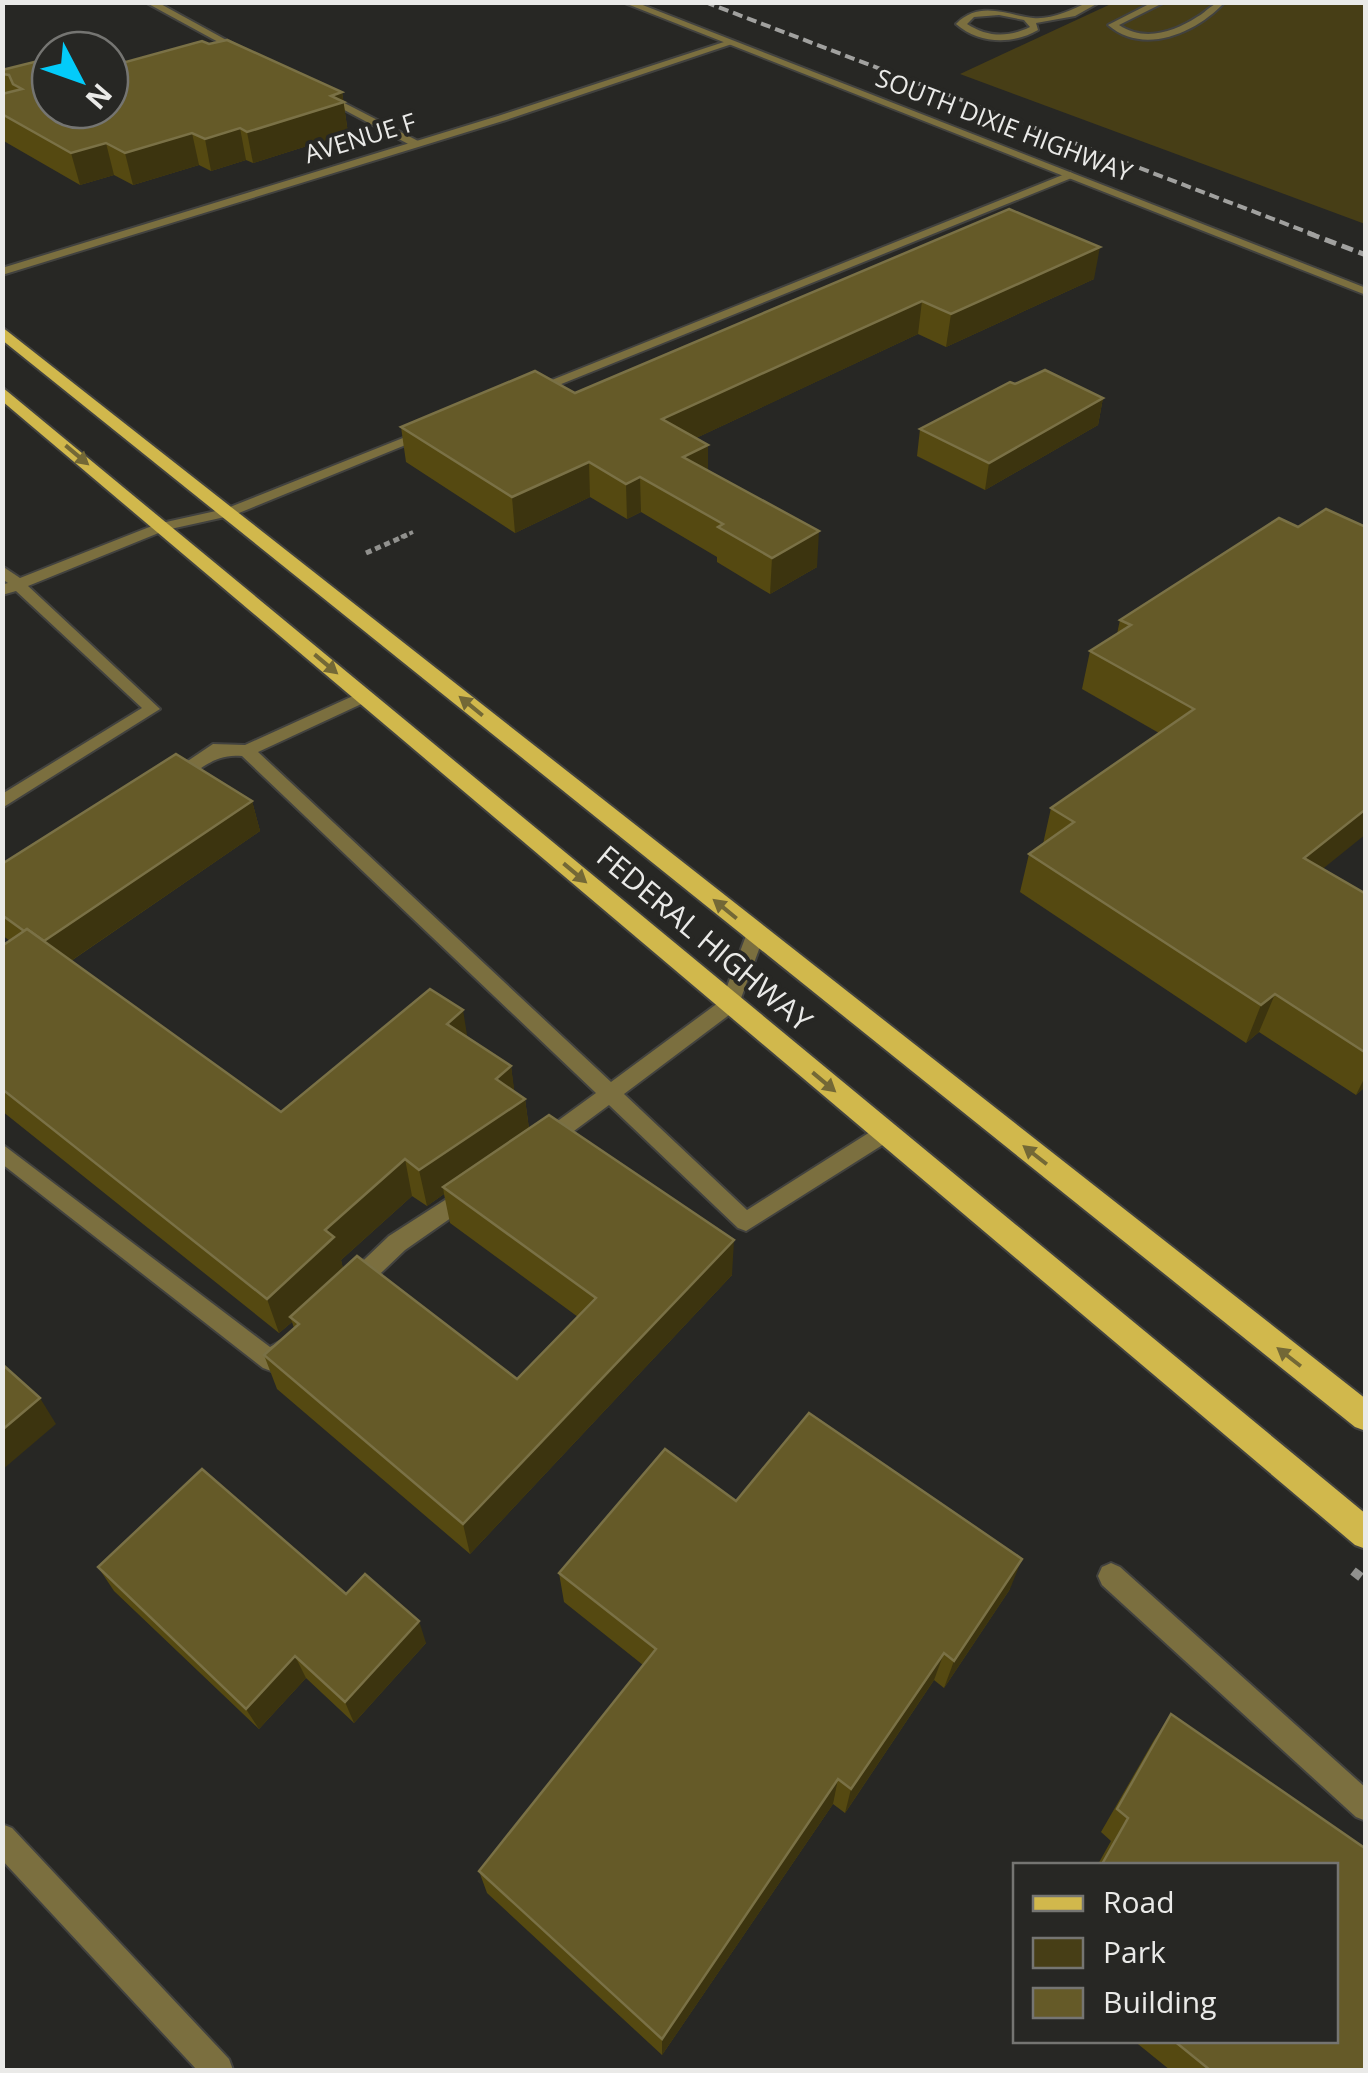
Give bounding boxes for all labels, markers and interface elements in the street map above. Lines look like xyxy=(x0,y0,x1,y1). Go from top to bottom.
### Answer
north arrow xyxy=(30,30,130,130)
street label: SOUTH DIXIE HIGHWAY xyxy=(871,59,1137,189)
text: N xyxy=(78,76,121,118)
street label: AVENUE F xyxy=(300,104,420,170)
one-way arrow xyxy=(65,444,90,465)
one-way arrow xyxy=(313,653,338,675)
one-way arrow xyxy=(459,696,484,717)
street label: FEDERAL HIGHWAY xyxy=(589,836,821,1040)
one-way arrow xyxy=(562,862,587,884)
one-way arrow xyxy=(713,899,738,920)
one-way arrow xyxy=(811,1071,836,1092)
one-way arrow xyxy=(1022,1144,1048,1165)
one-way arrow xyxy=(1276,1347,1302,1368)
legend xyxy=(1013,1863,1338,2043)
text: Road xyxy=(1103,1881,1175,1922)
text: Park xyxy=(1103,1931,1166,1972)
text: Building xyxy=(1103,1981,1217,2022)

